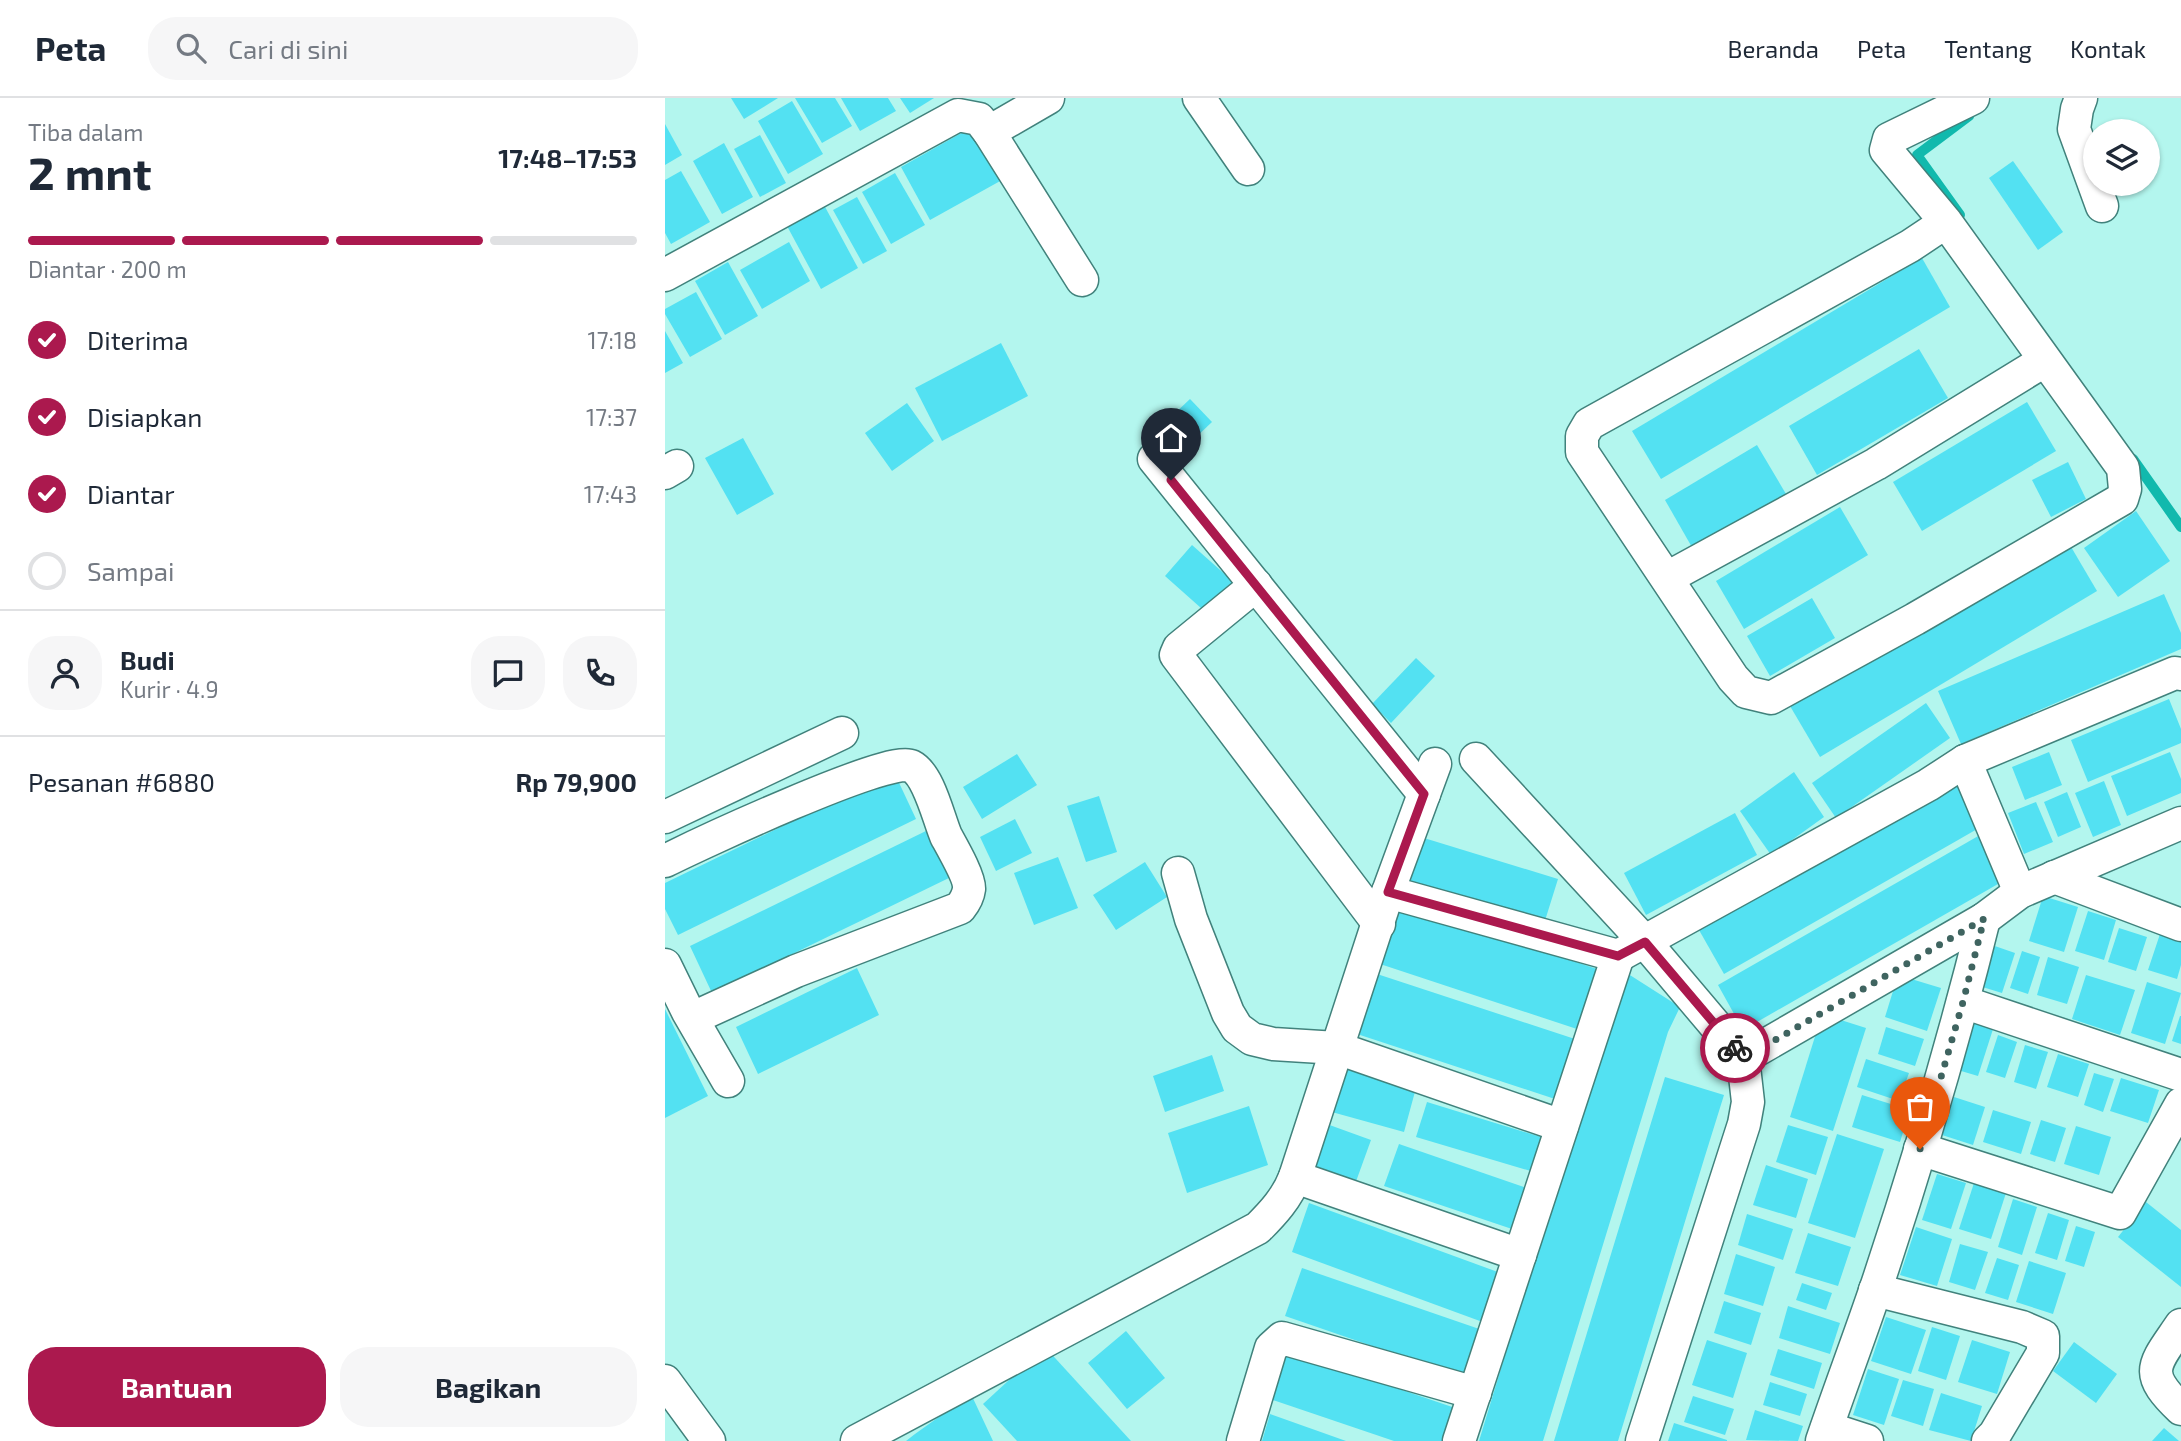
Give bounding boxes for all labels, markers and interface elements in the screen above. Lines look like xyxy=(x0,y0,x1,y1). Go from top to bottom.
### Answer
search box xyxy=(148,17,638,80)
text: Peta xyxy=(35,28,106,68)
icon: search xyxy=(172,29,210,67)
text: Cari di sini xyxy=(228,33,348,64)
text: Beranda xyxy=(1728,34,1819,63)
text: Peta xyxy=(1857,34,1906,63)
text: Tentang xyxy=(1944,34,2032,63)
text: Kontak xyxy=(2070,34,2146,63)
text: Tiba dalam xyxy=(28,118,143,146)
map controls xyxy=(2083,119,2160,196)
button: layers xyxy=(2083,119,2160,196)
text: 17:48–17:53 xyxy=(498,142,637,173)
text: 2 mnt xyxy=(28,144,152,199)
text: Diantar · 200 m xyxy=(28,255,187,283)
icon: check xyxy=(28,321,66,359)
text: Diterima xyxy=(87,324,189,355)
text: 17:18 xyxy=(588,326,637,354)
icon: check xyxy=(28,398,66,436)
text: Disiapkan xyxy=(87,401,202,432)
text: 17:37 xyxy=(586,403,637,431)
pin xyxy=(1141,408,1201,480)
icon: home xyxy=(1152,419,1190,457)
icon: check xyxy=(28,475,66,513)
text: Diantar xyxy=(87,478,175,509)
text: 17:43 xyxy=(584,480,637,508)
text: Sampai xyxy=(87,555,174,586)
button: person xyxy=(28,636,102,710)
button: chat xyxy=(471,636,545,710)
button: phone xyxy=(563,636,637,710)
text: Budi xyxy=(120,644,175,675)
text: Kurir · 4.9 xyxy=(120,675,219,703)
text: Pesanan #6880 xyxy=(28,766,215,797)
text: Rp 79,900 xyxy=(515,766,637,797)
courier xyxy=(1700,1013,1770,1083)
icon: bike xyxy=(1716,1029,1754,1067)
pin xyxy=(1890,1077,1950,1149)
icon: bag xyxy=(1901,1088,1939,1126)
button: Bantuan xyxy=(28,1347,326,1427)
button: Bagikan xyxy=(340,1347,637,1427)

